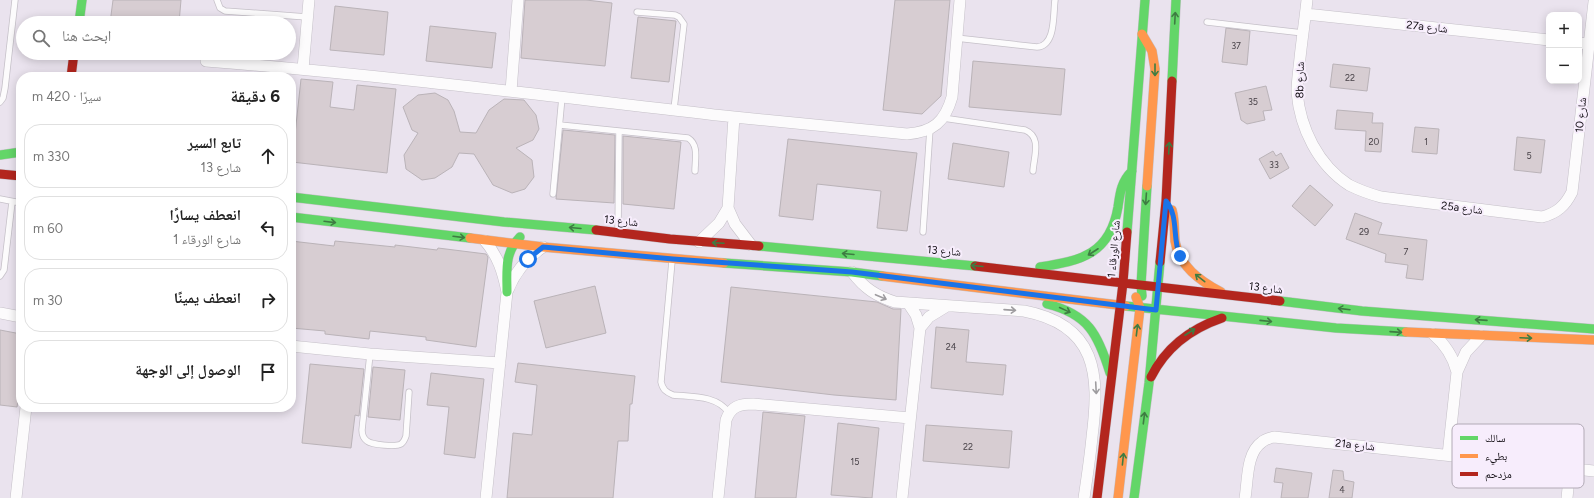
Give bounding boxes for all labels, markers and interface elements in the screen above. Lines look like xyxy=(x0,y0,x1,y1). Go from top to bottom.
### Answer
one-way arrow xyxy=(1171,12,1178,25)
map controls xyxy=(1546,12,1582,84)
button: + xyxy=(1546,12,1582,48)
search box xyxy=(16,16,296,60)
street label: 27a شارع xyxy=(1406,18,1448,36)
icon: search xyxy=(30,27,52,49)
text: ابحث هنا xyxy=(62,27,111,45)
house number: 37 xyxy=(1231,40,1241,51)
button: − xyxy=(1546,48,1582,84)
street label: 8b شارع xyxy=(1293,61,1307,99)
one-way arrow xyxy=(1151,63,1159,76)
house number: 22 xyxy=(1345,72,1355,83)
text: 6 دقيقة xyxy=(230,86,280,106)
text: سيرًا · 420 m xyxy=(32,89,101,104)
house number: 35 xyxy=(1248,96,1258,107)
street label: شارع 10 xyxy=(1573,97,1589,133)
text: تابع السير xyxy=(187,134,241,152)
house number: 20 xyxy=(1369,136,1380,147)
house number: 1 xyxy=(1424,136,1428,147)
one-way arrow xyxy=(1165,142,1172,155)
icon: ahead xyxy=(257,145,279,167)
text: 330 m xyxy=(33,149,70,164)
house number: 5 xyxy=(1526,150,1532,161)
house number: 33 xyxy=(1269,159,1279,170)
text: شارع 13 xyxy=(201,160,241,175)
one-way arrow xyxy=(1143,192,1150,205)
street label: 25a شارع xyxy=(1440,199,1484,217)
text: انعطف يسارًا xyxy=(169,206,241,224)
street label: شارع 13 xyxy=(603,213,639,229)
icon: left xyxy=(257,217,279,239)
one-way arrow xyxy=(323,218,336,226)
street label: شارع الورقاء 1 xyxy=(1105,220,1123,278)
text: 60 m xyxy=(33,221,63,236)
one-way arrow xyxy=(569,224,582,232)
house number: 29 xyxy=(1359,226,1369,237)
text: شارع الورقاء 1 xyxy=(173,232,241,247)
one-way arrow xyxy=(452,233,465,241)
one-way arrow xyxy=(712,239,725,246)
street label: شارع 13 xyxy=(926,243,962,259)
house number: 7 xyxy=(1404,246,1409,257)
route end xyxy=(1171,247,1189,265)
one-way arrow xyxy=(1087,248,1099,256)
route start xyxy=(519,250,537,268)
one-way arrow xyxy=(842,250,855,258)
one-way arrow xyxy=(971,263,984,270)
one-way arrow xyxy=(1195,274,1206,283)
street label: شارع 13 xyxy=(1248,279,1284,297)
text: انعطف يمينًا xyxy=(174,289,241,307)
icon: right xyxy=(257,289,279,311)
text: 30 m xyxy=(33,293,63,308)
one-way arrow xyxy=(875,294,887,301)
one-way arrow xyxy=(1338,305,1351,313)
one-way arrow xyxy=(1003,307,1016,314)
one-way arrow xyxy=(1059,307,1071,314)
one-way arrow xyxy=(1475,316,1488,323)
one-way arrow xyxy=(1259,317,1272,325)
one-way arrow xyxy=(1133,324,1141,337)
one-way arrow xyxy=(1185,328,1196,336)
one-way arrow xyxy=(1389,328,1402,335)
one-way arrow xyxy=(1519,334,1532,342)
house number: 24 xyxy=(946,341,957,352)
text: الوصول إلى الوجهة xyxy=(135,361,241,379)
icon: arrive xyxy=(257,361,279,383)
one-way arrow xyxy=(1092,381,1099,394)
one-way arrow xyxy=(1140,412,1148,425)
legend xyxy=(1452,424,1584,488)
text: سالك xyxy=(1485,432,1505,445)
street label: 21a شارع xyxy=(1334,436,1376,454)
house number: 22 xyxy=(963,441,973,452)
text: بطيء xyxy=(1485,450,1507,465)
one-way arrow xyxy=(1119,453,1126,466)
house number: 15 xyxy=(851,456,859,467)
text: مزدحم xyxy=(1485,468,1512,482)
house number: 4 xyxy=(1339,484,1345,495)

